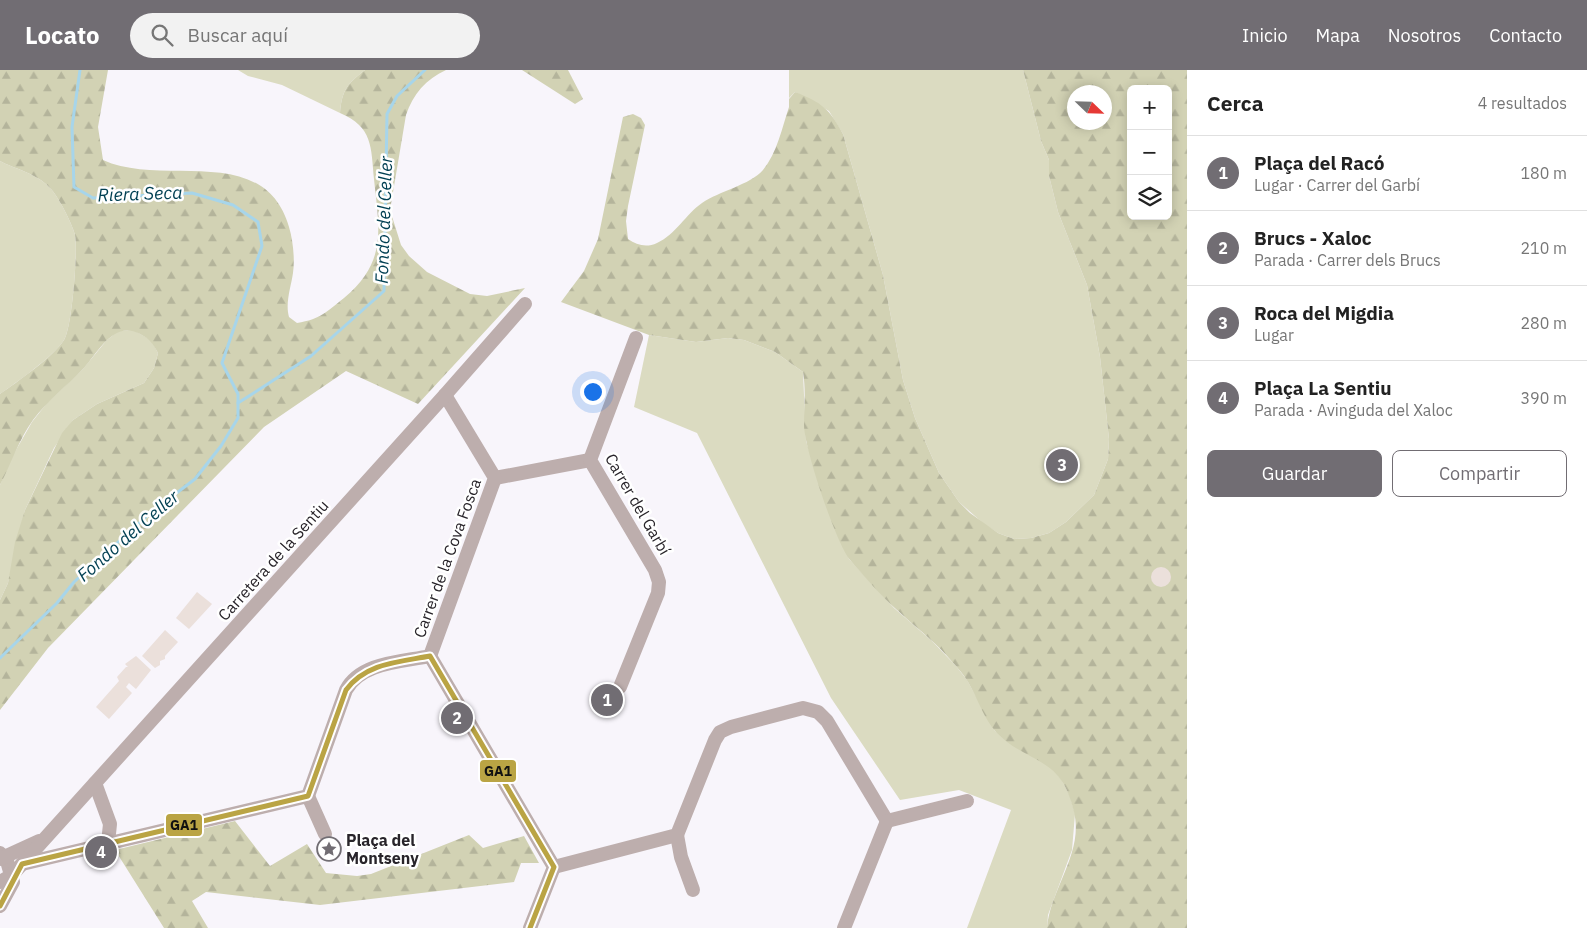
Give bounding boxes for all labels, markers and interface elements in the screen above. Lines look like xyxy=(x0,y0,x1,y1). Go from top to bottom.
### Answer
search box xyxy=(130,13,480,58)
text: Locato xyxy=(25,19,100,51)
icon: search xyxy=(148,21,176,49)
text: Buscar aquí xyxy=(188,23,288,47)
text: Inicio xyxy=(1242,24,1288,47)
text: Mapa xyxy=(1316,24,1360,47)
text: Nosotros xyxy=(1388,24,1461,47)
text: Contacto xyxy=(1489,24,1562,47)
north arrow xyxy=(1067,85,1112,130)
map controls xyxy=(1127,85,1172,220)
button: + xyxy=(1127,85,1172,130)
text: Cerca xyxy=(1207,89,1264,117)
text: 4 resultados xyxy=(1478,93,1567,113)
button: − xyxy=(1127,130,1172,175)
text: Plaça del Racó xyxy=(1254,151,1385,175)
water label: Fondo del Celler xyxy=(370,155,397,284)
text: 1 xyxy=(1218,163,1228,183)
text: 180 m xyxy=(1520,163,1567,183)
button: layers xyxy=(1127,175,1172,220)
text: Lugar · Carrer del Garbí xyxy=(1254,175,1420,195)
water label: Riera Seca xyxy=(97,181,183,206)
text: Brucs - Xaloc xyxy=(1254,226,1372,250)
text: 2 xyxy=(1218,238,1228,258)
text: 210 m xyxy=(1520,238,1567,258)
text: Parada · Carrer dels Brucs xyxy=(1254,250,1441,270)
text: Roca del Migdia xyxy=(1254,301,1394,325)
text: 3 xyxy=(1218,313,1228,333)
text: 280 m xyxy=(1520,313,1567,333)
text: Lugar xyxy=(1254,325,1294,345)
text: Plaça La Sentiu xyxy=(1254,376,1392,400)
your location xyxy=(580,379,606,405)
text: 4 xyxy=(1218,388,1228,408)
text: 390 m xyxy=(1520,388,1567,408)
text: Parada · Avinguda del Xaloc xyxy=(1254,400,1453,420)
pin: 3 xyxy=(1046,446,1078,484)
street label: Carrer del Garbí xyxy=(601,450,675,558)
button: Guardar xyxy=(1207,450,1382,497)
button: Compartir xyxy=(1392,450,1567,497)
street label: Carrer de la Cova Fosca xyxy=(409,475,485,640)
water label: Fondo del Celler xyxy=(72,485,184,586)
street label: Carretera de la Sentiu xyxy=(213,495,333,625)
pin: 1 xyxy=(591,681,623,719)
pin: 2 xyxy=(441,699,473,737)
line badge: GA1 xyxy=(479,759,517,783)
text: GA1 xyxy=(484,762,513,780)
line badge: GA1 xyxy=(165,813,203,837)
text: GA1 xyxy=(170,816,199,834)
place label: Plaça del Montseny xyxy=(346,830,419,868)
pin: 4 xyxy=(85,833,117,871)
place icon: Plaça del Montseny xyxy=(316,836,342,862)

